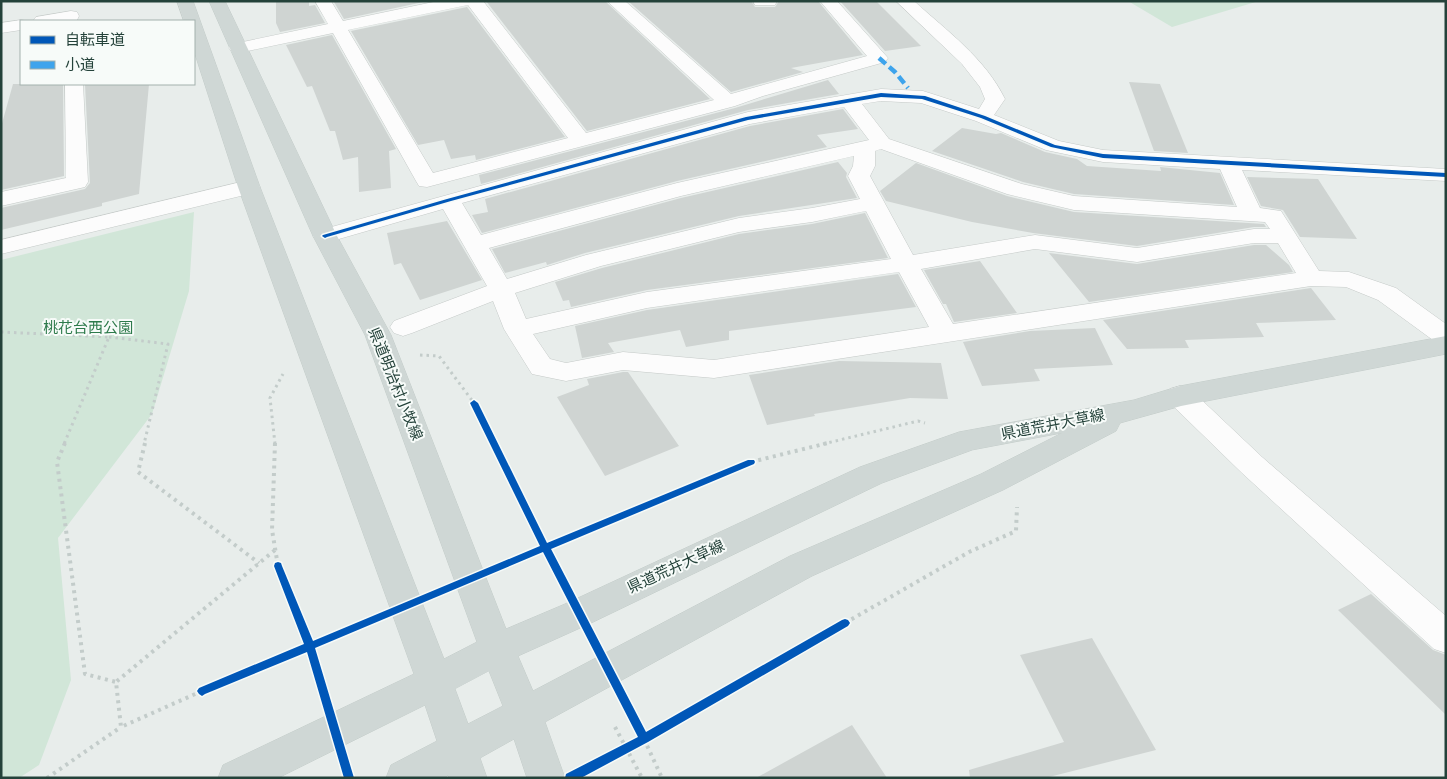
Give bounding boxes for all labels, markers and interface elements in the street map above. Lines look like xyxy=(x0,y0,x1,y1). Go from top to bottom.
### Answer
legend xyxy=(20,20,195,85)
text: 自転車道 xyxy=(65,32,125,48)
text: 小道 xyxy=(65,57,95,73)
park label: 桃花台西公園 xyxy=(43,320,133,336)
street label: 県道明治村小牧線 xyxy=(366,325,426,442)
street label: 県道荒井大草線 xyxy=(1000,406,1106,442)
street label: 県道荒井大草線 xyxy=(624,536,727,596)

